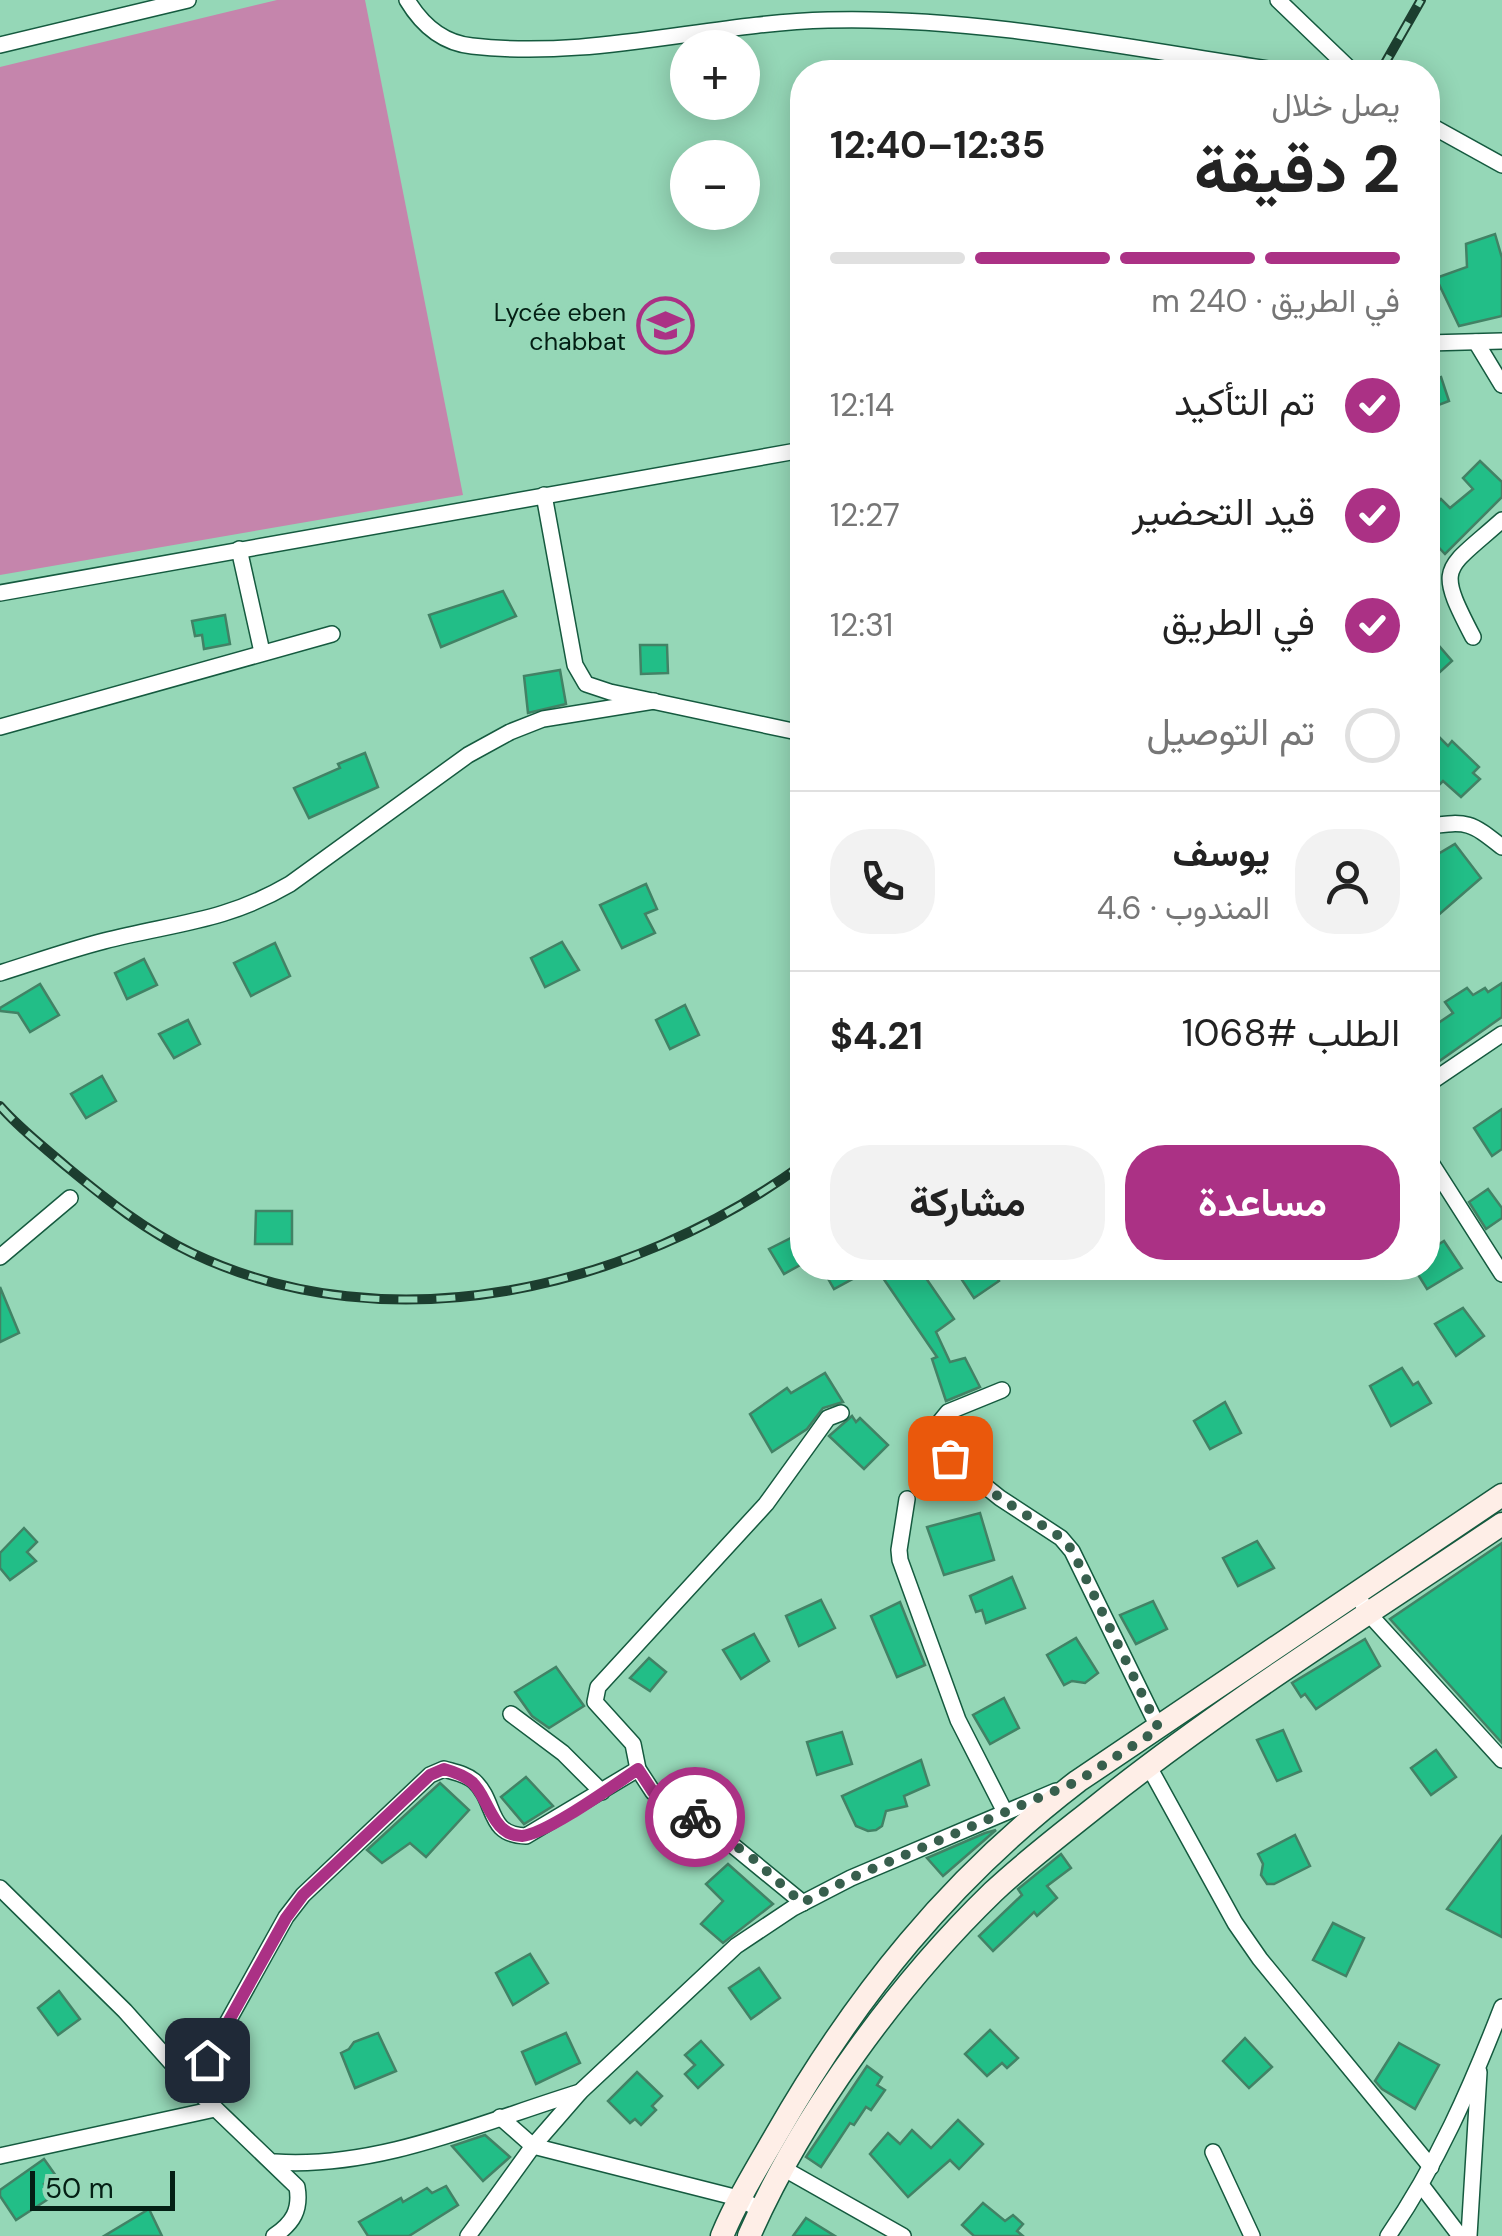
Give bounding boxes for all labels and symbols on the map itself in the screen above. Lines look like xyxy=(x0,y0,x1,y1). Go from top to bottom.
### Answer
place label: Lycée eben chabbat xyxy=(494,296,626,358)
school or university icon: Lycée eben chabbat xyxy=(635,296,695,356)
pin xyxy=(908,1416,993,1501)
courier xyxy=(645,1767,745,1867)
pin xyxy=(165,2018,250,2103)
scale bar xyxy=(30,2166,175,2210)

